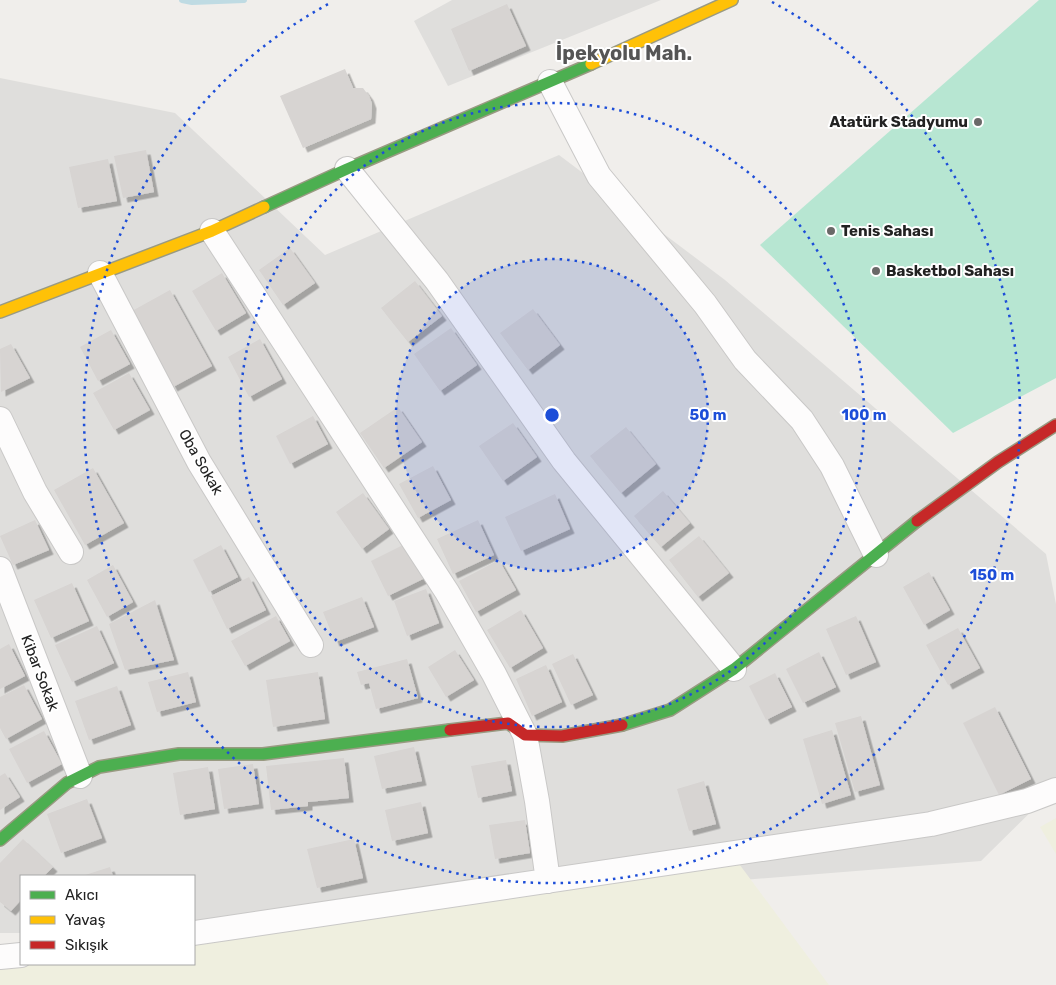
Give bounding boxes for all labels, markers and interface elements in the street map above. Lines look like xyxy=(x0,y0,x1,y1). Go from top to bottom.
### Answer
district label: İpekyolu Mah. xyxy=(556,41,692,65)
place label: Atatürk Stadyumu xyxy=(829,113,968,131)
marker: Atatürk Stadyumu xyxy=(972,116,984,128)
place label: Tenis Sahası xyxy=(841,222,933,240)
marker: Tenis Sahası xyxy=(825,225,837,237)
place label: Basketbol Sahası xyxy=(886,262,1014,280)
marker: Basketbol Sahası xyxy=(870,265,882,277)
centre of rings xyxy=(543,406,561,424)
text: 50 m xyxy=(690,406,726,424)
text: 100 m xyxy=(842,406,886,424)
street label: Oba Sokak xyxy=(175,426,227,498)
text: 150 m xyxy=(970,566,1014,584)
street label: Kibar Sokak xyxy=(17,632,63,714)
legend xyxy=(20,875,195,965)
text: Akıcı xyxy=(65,886,98,904)
text: Yavaş xyxy=(65,911,106,929)
text: Sıkışık xyxy=(65,936,109,954)

